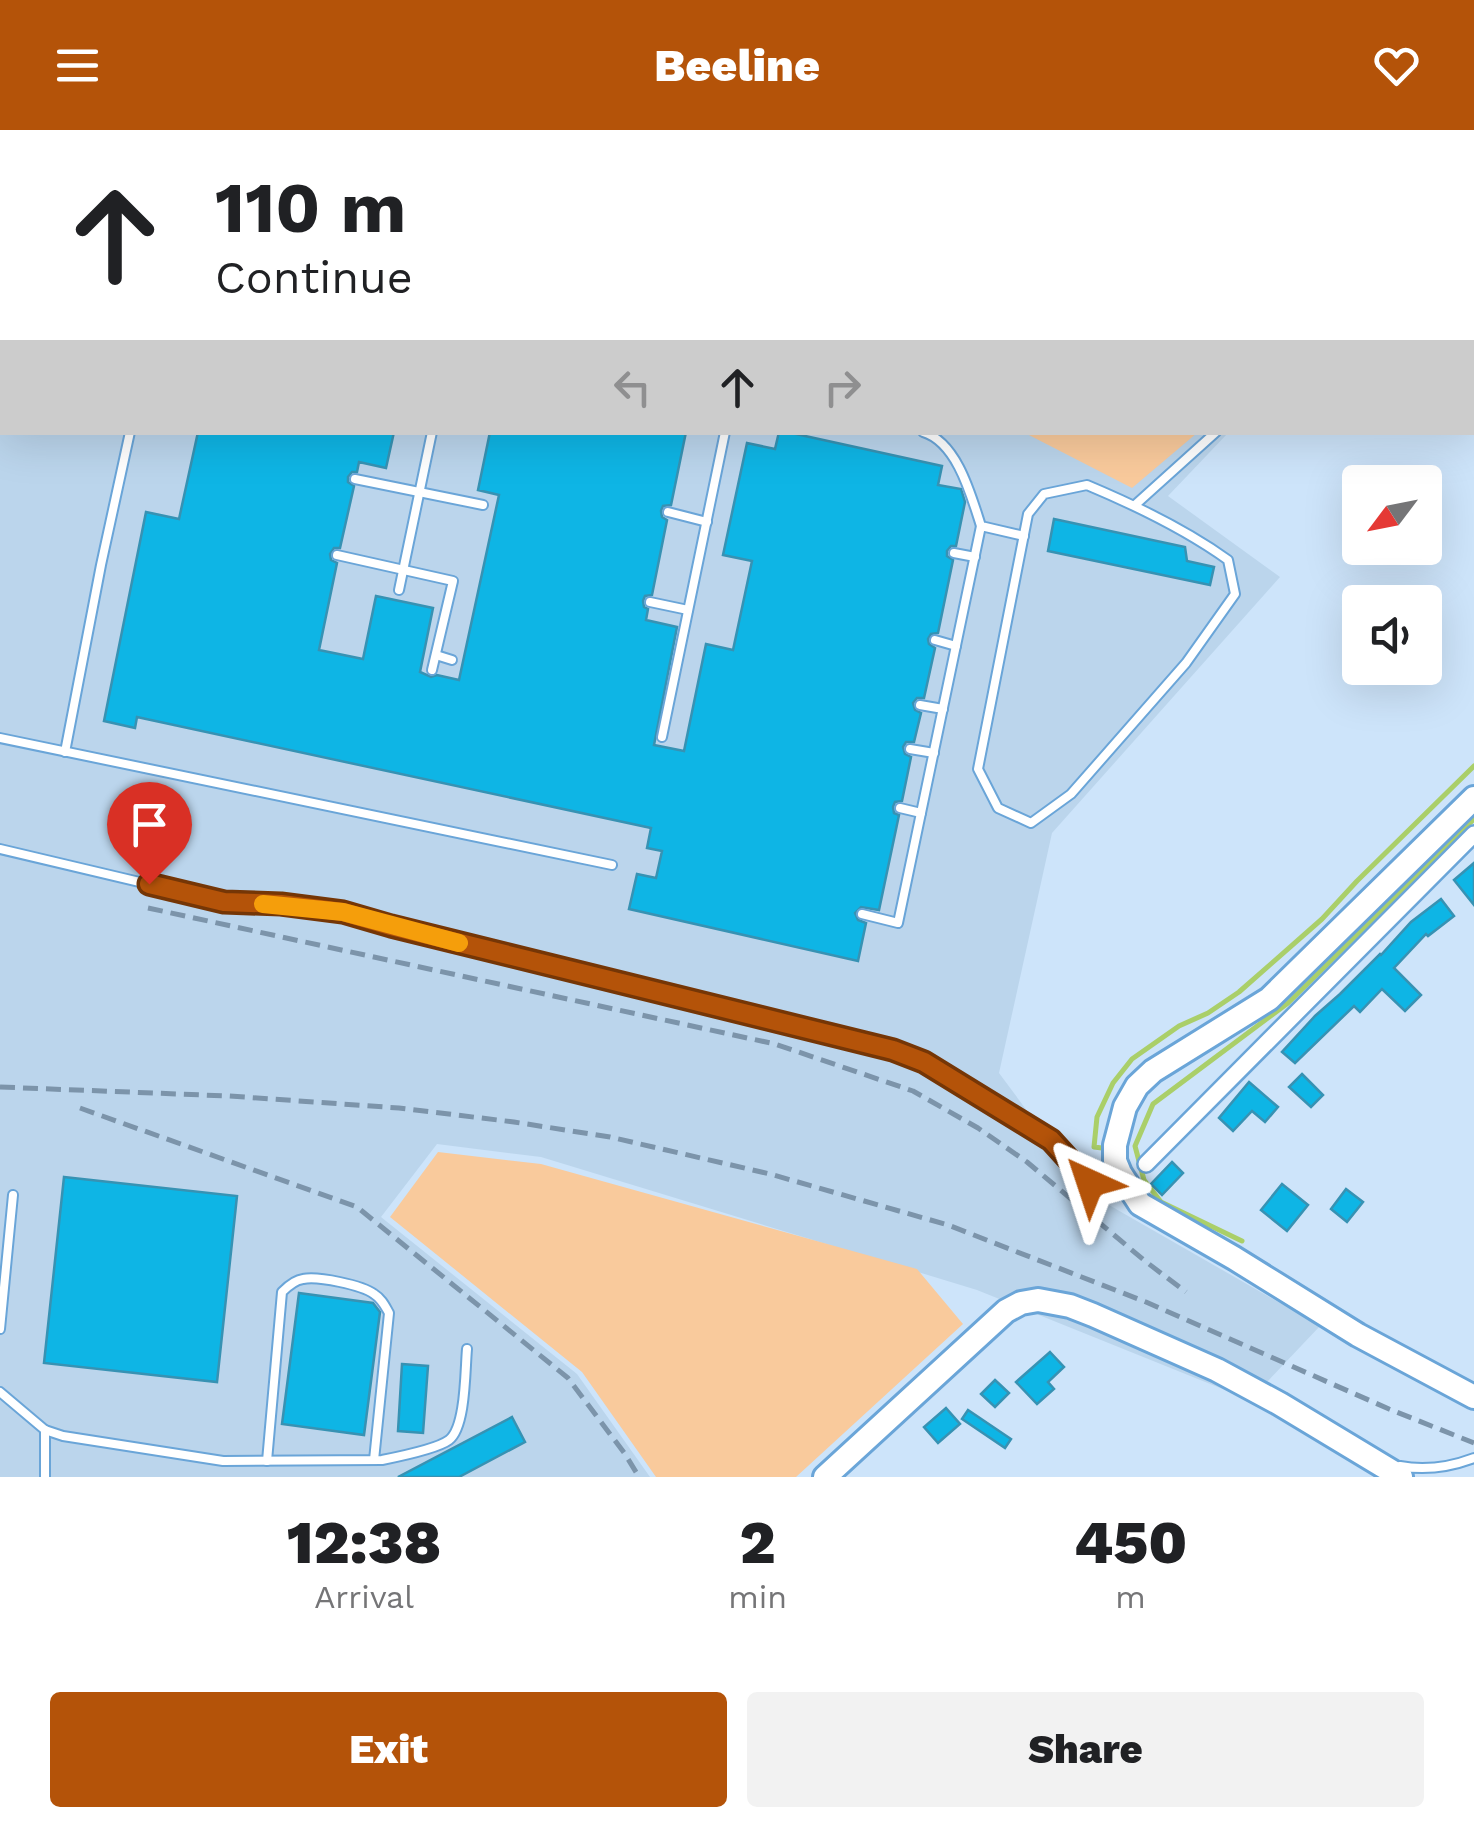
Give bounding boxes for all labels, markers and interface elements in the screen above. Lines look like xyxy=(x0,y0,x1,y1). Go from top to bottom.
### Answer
icon: menu xyxy=(50,38,105,93)
icon: heart xyxy=(1369,38,1424,93)
text: Beeline xyxy=(654,39,820,92)
text: 110 m xyxy=(215,167,406,249)
icon: ahead xyxy=(50,170,180,300)
text: Continue xyxy=(215,251,413,304)
icon: left xyxy=(605,360,660,415)
icon: ahead xyxy=(710,360,765,415)
icon: right xyxy=(815,360,870,415)
north arrow xyxy=(1342,465,1442,565)
map controls xyxy=(1342,465,1442,685)
button: sound xyxy=(1342,585,1442,685)
pin xyxy=(107,782,192,885)
icon: arrive xyxy=(122,797,177,852)
position arrow xyxy=(1038,1131,1142,1235)
text: 12:38 xyxy=(287,1507,441,1578)
text: 2 xyxy=(740,1507,776,1578)
text: 450 xyxy=(1074,1507,1187,1578)
text: Arrival xyxy=(314,1578,414,1616)
text: min xyxy=(728,1578,787,1616)
text: m xyxy=(1115,1578,1146,1616)
button: Exit xyxy=(50,1692,727,1807)
button: Share xyxy=(747,1692,1424,1807)

